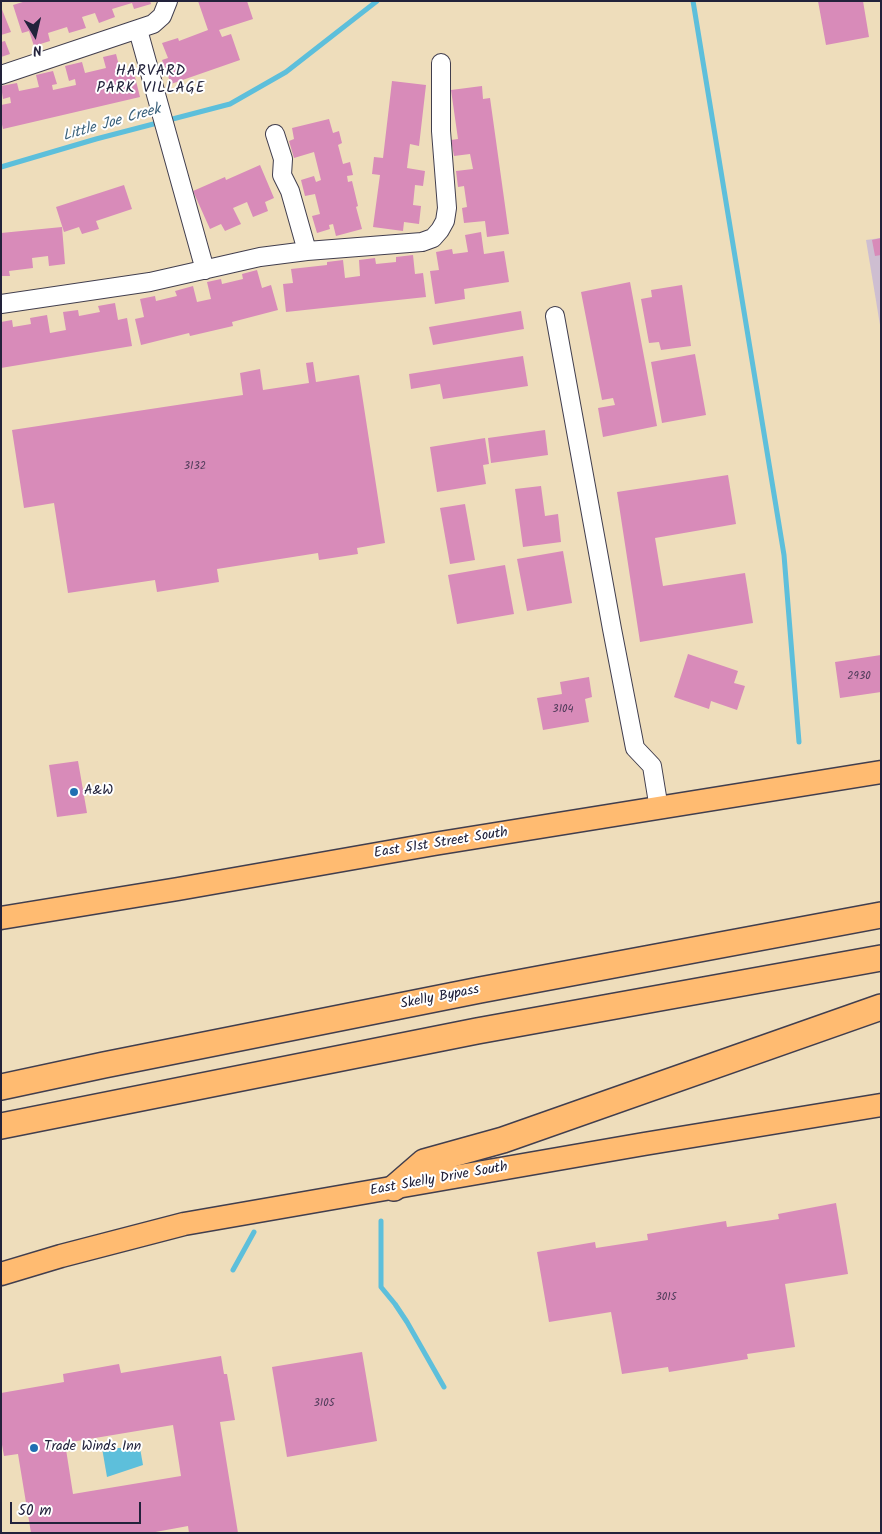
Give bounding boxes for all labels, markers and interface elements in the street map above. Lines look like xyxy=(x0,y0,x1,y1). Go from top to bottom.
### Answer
north arrow xyxy=(10,10,60,60)
text: N xyxy=(31,38,43,61)
district label: HARVARD PARK VILLAGE xyxy=(95,63,207,98)
water label: Little Joe Creek xyxy=(61,101,163,147)
house number: 3132 xyxy=(184,460,206,474)
house number: 2930 xyxy=(847,670,871,684)
house number: 3104 xyxy=(552,703,574,717)
place label: A&W xyxy=(84,784,113,800)
marker: A&W xyxy=(68,786,80,798)
street label: East 51st Street South xyxy=(373,825,509,863)
street label: Skelly Bypass xyxy=(399,982,481,1014)
street label: East Skelly Drive South xyxy=(369,1160,509,1200)
house number: 3015 xyxy=(655,1291,677,1305)
house number: 3105 xyxy=(313,1397,335,1411)
place label: Trade Winds Inn xyxy=(44,1440,141,1456)
marker: Trade Winds Inn xyxy=(28,1442,40,1454)
scale bar xyxy=(12,1492,144,1524)
text: 50 m xyxy=(18,1499,52,1523)

